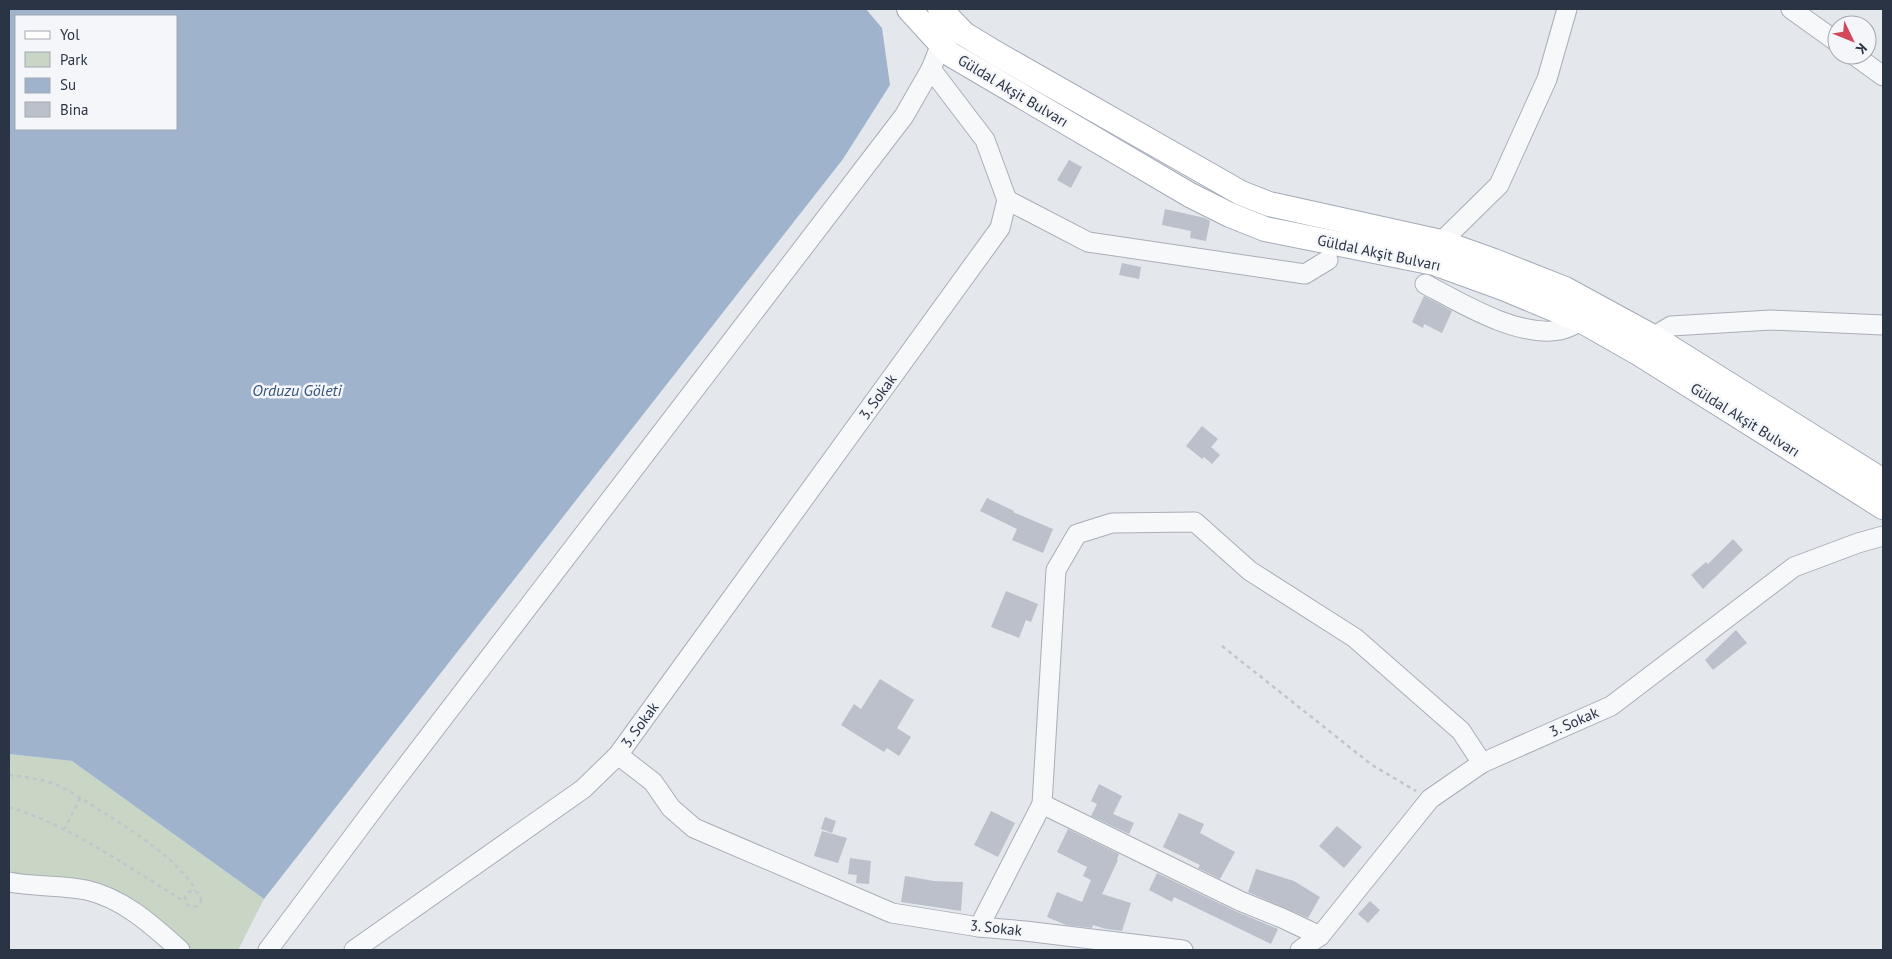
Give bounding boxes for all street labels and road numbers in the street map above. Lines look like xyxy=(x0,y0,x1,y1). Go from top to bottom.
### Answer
street label: Güldal Akşit Bulvarı xyxy=(955,50,1072,131)
street label: Güldal Akşit Bulvarı xyxy=(1316,230,1442,275)
street label: 3. Sokak xyxy=(855,369,901,423)
street label: Güldal Akşit Bulvarı xyxy=(1687,378,1804,461)
street label: 3. Sokak xyxy=(617,697,663,751)
street label: 3. Sokak xyxy=(1546,702,1602,741)
street label: 3. Sokak xyxy=(969,915,1024,940)

